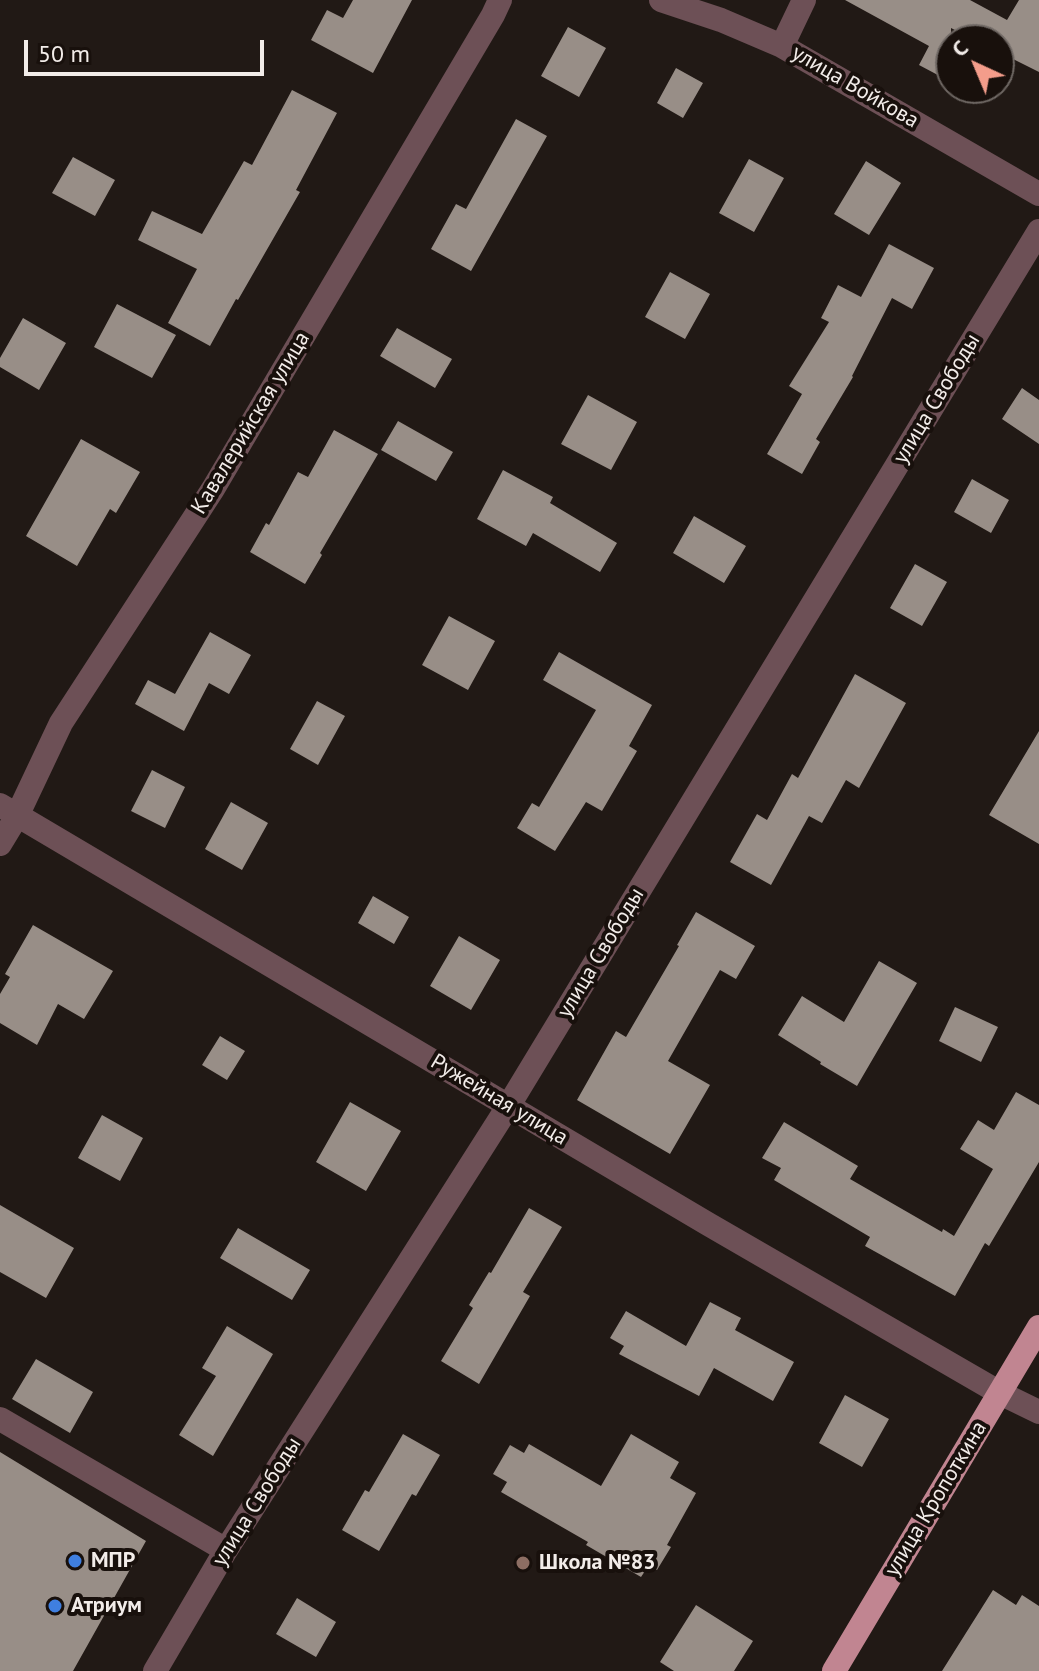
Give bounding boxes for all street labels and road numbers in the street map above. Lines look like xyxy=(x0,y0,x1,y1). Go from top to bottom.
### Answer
street label: улица Войкова xyxy=(787,40,923,134)
street label: Кавалерийская улица xyxy=(186,327,316,519)
street label: улица Свободы xyxy=(888,329,986,469)
street label: улица Свободы xyxy=(552,883,650,1023)
street label: Ружейная улица xyxy=(426,1049,572,1151)
street label: улица Кропоткина xyxy=(879,1417,993,1581)
street label: улица Свободы xyxy=(207,1433,307,1571)

